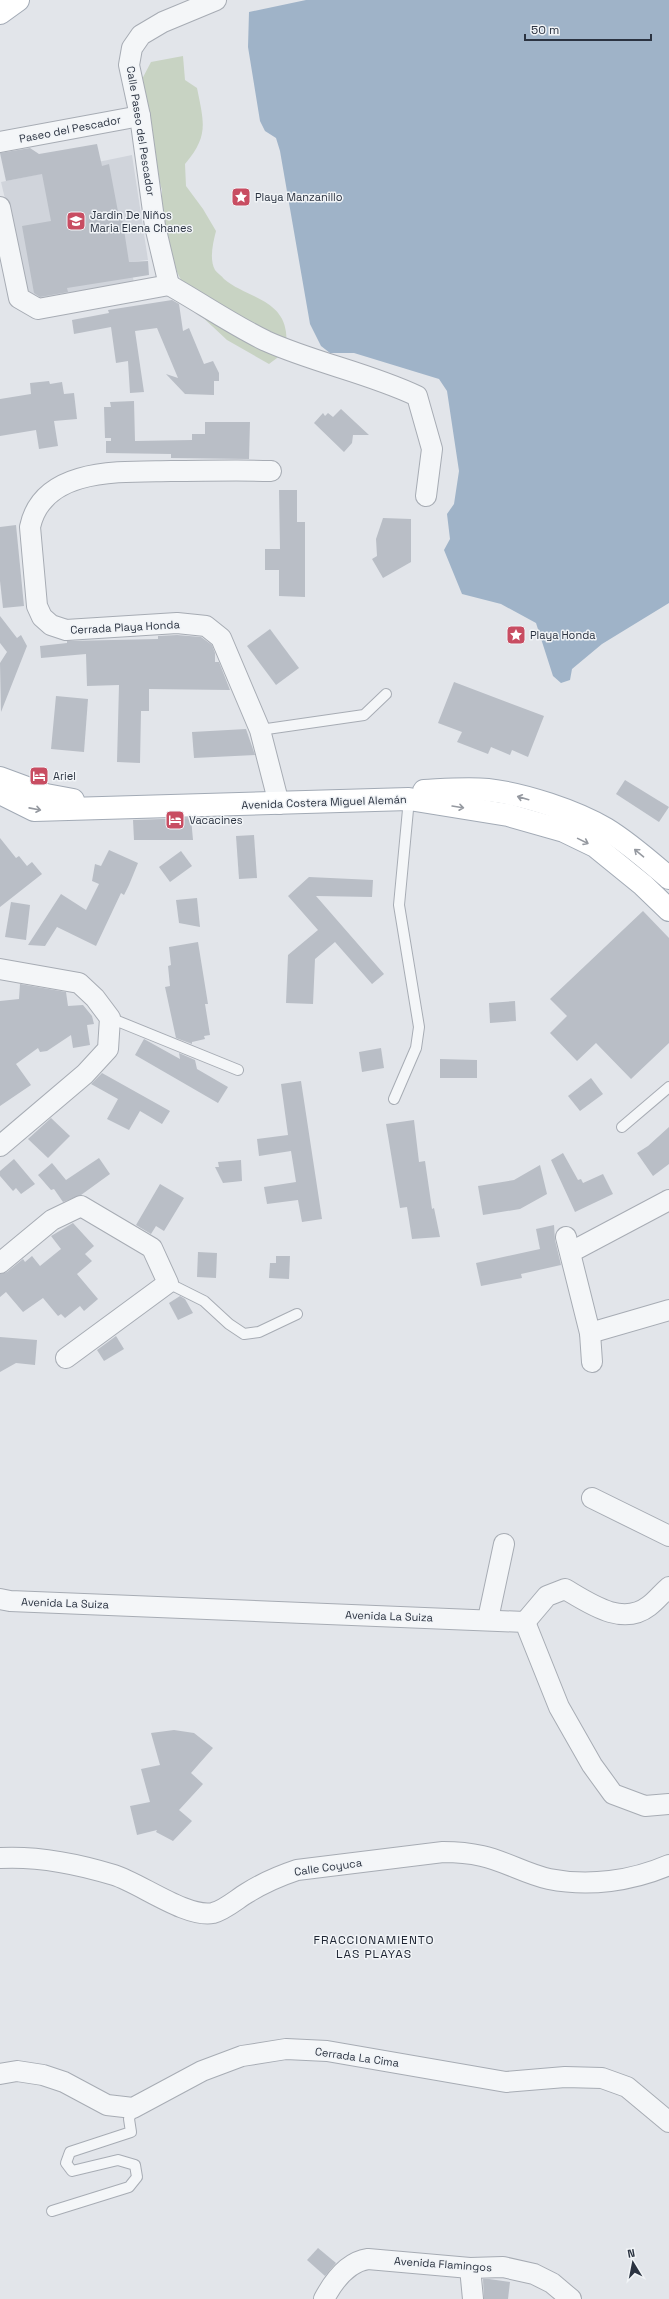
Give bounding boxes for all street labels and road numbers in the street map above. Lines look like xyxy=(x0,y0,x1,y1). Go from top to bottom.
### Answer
street label: Calle Paseo del Pescador xyxy=(124,65,158,197)
street label: Paseo del Pescador xyxy=(18,112,122,146)
street label: Cerrada Playa Honda xyxy=(70,617,181,637)
street label: Avenida Costera Miguel Alemán xyxy=(241,792,407,812)
street label: Avenida La Suiza xyxy=(21,1594,110,1612)
street label: Avenida La Suiza xyxy=(345,1607,434,1625)
street label: Calle Coyuca xyxy=(293,1855,363,1879)
street label: Cerrada La Cima xyxy=(314,2044,401,2070)
street label: Avenida Flamingos xyxy=(394,2254,493,2274)

